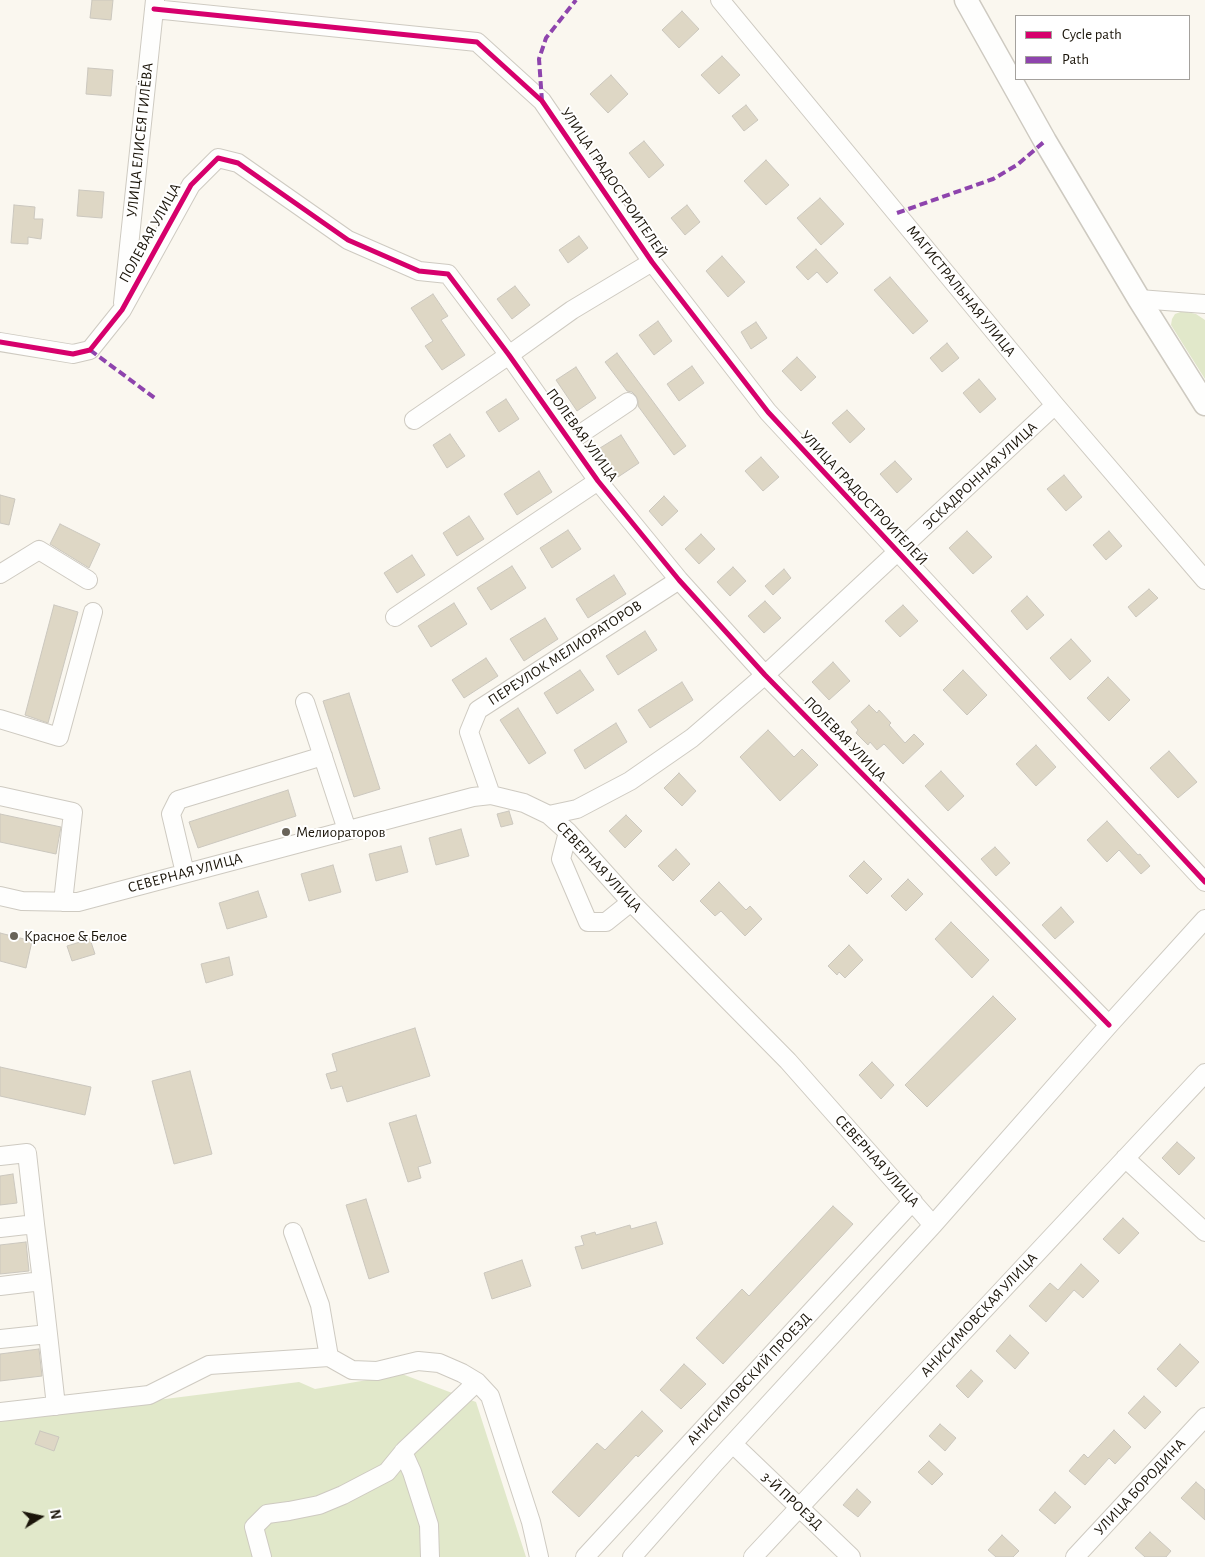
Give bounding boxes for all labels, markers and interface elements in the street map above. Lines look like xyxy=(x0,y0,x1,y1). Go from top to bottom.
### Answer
legend xyxy=(1015,15,1190,80)
text: Cycle path xyxy=(1062,27,1122,42)
text: Path xyxy=(1062,52,1089,67)
street label: УЛИЦА ЕЛИСЕЯ ГИЛЁВА xyxy=(123,62,157,218)
street label: УЛИЦА ГРАДОСТРОИТЕЛЕЙ xyxy=(557,104,671,262)
street label: ПОЛЕВАЯ УЛИЦА xyxy=(115,180,185,286)
street label: МАГИСТРАЛЬНАЯ УЛИЦА xyxy=(902,222,1020,360)
street label: ПОЛЕВАЯ УЛИЦА xyxy=(542,385,622,485)
street label: ЭСКАДРОННАЯ УЛИЦА xyxy=(919,418,1041,534)
street label: УЛИЦА ГРАДОСТРОИТЕЛЕЙ xyxy=(797,427,931,569)
street label: ПЕРЕУЛОК МЕЛИОРАТОРОВ xyxy=(485,597,645,709)
street label: ПОЛЕВАЯ УЛИЦА xyxy=(800,693,890,785)
street label: СЕВЕРНАЯ УЛИЦА xyxy=(552,818,646,916)
place label: Мелиораторов xyxy=(296,823,385,841)
marker: Мелиораторов xyxy=(280,826,292,838)
street label: СЕВЕРНАЯ УЛИЦА xyxy=(126,849,244,897)
place label: Красное & Белое xyxy=(24,927,127,945)
marker: Красное & Белое xyxy=(8,930,20,942)
street label: СЕВЕРНАЯ УЛИЦА xyxy=(831,1111,923,1211)
street label: АНИСИМОВСКАЯ УЛИЦА xyxy=(917,1249,1041,1381)
street label: АНИСИМОВСКИЙ ПРОЕЗД xyxy=(683,1309,815,1449)
street label: УЛИЦА БОРОДИНА xyxy=(1091,1435,1189,1539)
street label: 3-Й ПРОЕЗД xyxy=(758,1468,826,1534)
north arrow xyxy=(15,1492,65,1542)
text: N xyxy=(47,1508,63,1520)

